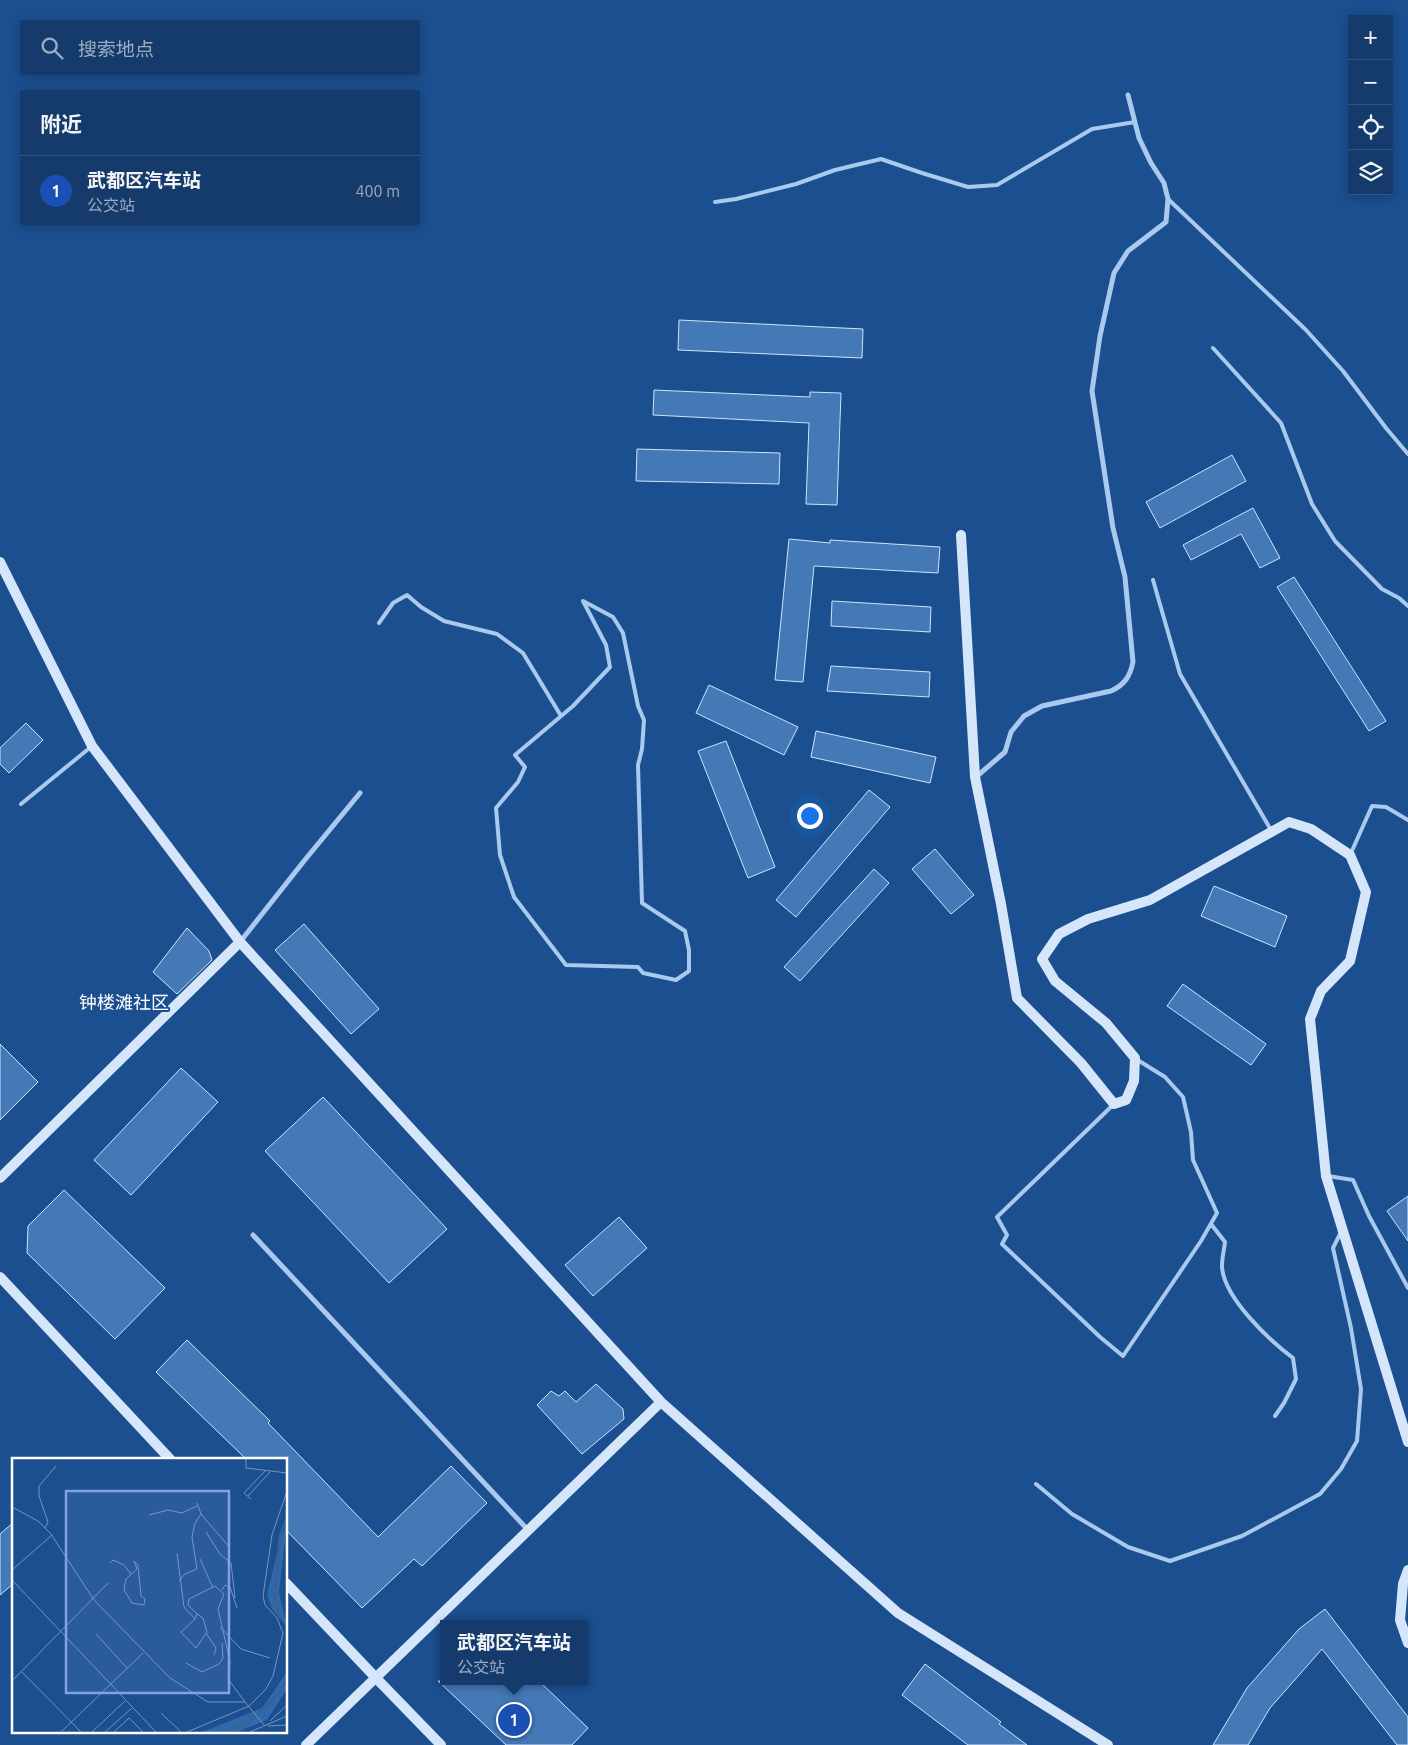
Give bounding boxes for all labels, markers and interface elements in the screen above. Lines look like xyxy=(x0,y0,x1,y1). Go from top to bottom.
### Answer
map controls xyxy=(1348,15,1393,195)
button: + xyxy=(1348,15,1393,60)
search box xyxy=(20,20,420,75)
icon: search xyxy=(38,34,66,62)
text: 搜索地点 xyxy=(78,38,154,60)
button: − xyxy=(1348,60,1393,105)
button: locate xyxy=(1348,105,1393,150)
text: 附近 xyxy=(40,112,82,136)
button: layers xyxy=(1348,150,1393,195)
text: 武都区汽车站 xyxy=(87,169,201,191)
text: 1 xyxy=(51,182,61,200)
text: 400 m xyxy=(355,182,400,200)
text: 公交站 xyxy=(87,196,135,214)
your location xyxy=(797,803,823,829)
district label: 钟楼滩社区 xyxy=(79,992,169,1012)
inset map xyxy=(12,1458,288,1732)
popup xyxy=(440,1620,588,1685)
text: 武都区汽车站 xyxy=(457,1631,571,1653)
text: 公交站 xyxy=(457,1658,505,1676)
pin: 1 xyxy=(498,1701,530,1739)

